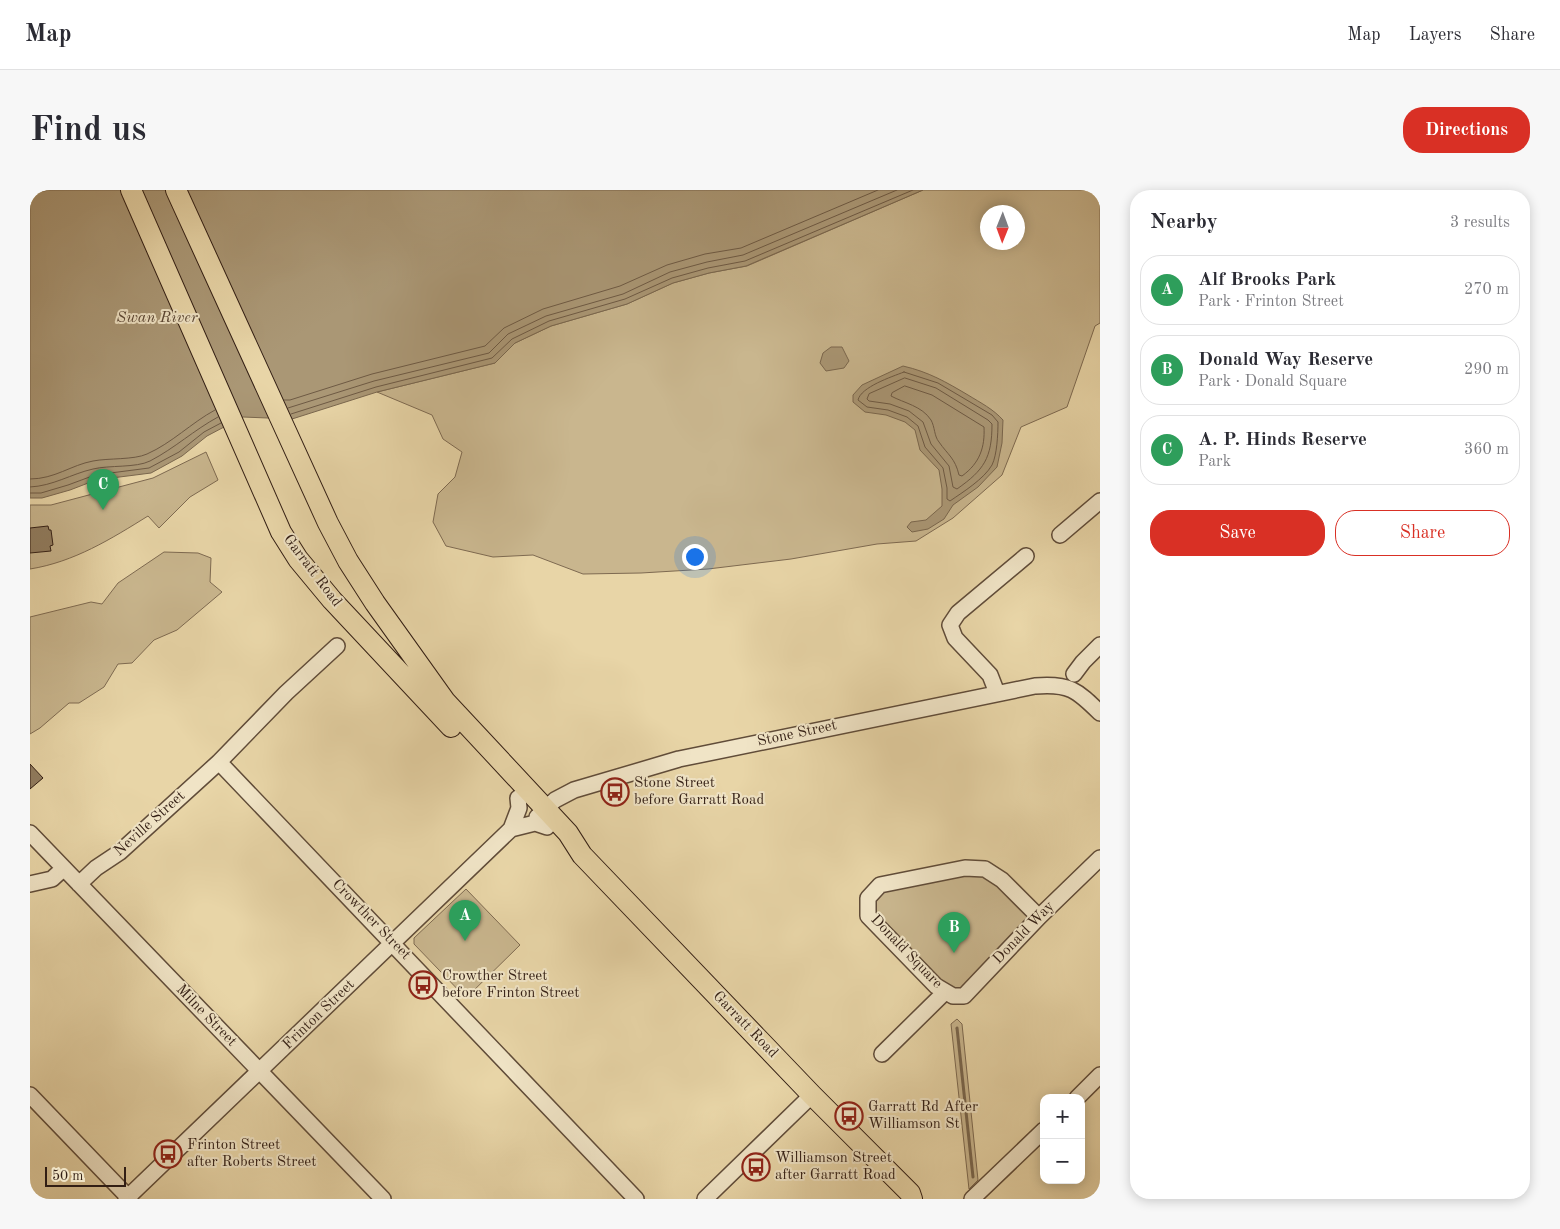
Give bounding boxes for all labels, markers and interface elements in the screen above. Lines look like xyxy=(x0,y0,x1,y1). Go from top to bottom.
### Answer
text: Map xyxy=(25,23,72,47)
text: Map xyxy=(1347,26,1381,44)
text: Layers xyxy=(1409,26,1461,44)
text: Share xyxy=(1489,26,1535,44)
button: Directions xyxy=(1403,107,1530,153)
text: Find us xyxy=(30,113,146,148)
north arrow xyxy=(980,205,1025,250)
text: Nearby xyxy=(1150,212,1218,233)
text: 3 results xyxy=(1450,215,1510,231)
text: Alf Brooks Park xyxy=(1198,271,1336,290)
text: A xyxy=(1161,282,1173,298)
text: 270 m xyxy=(1464,282,1509,298)
text: Park · Frinton Street xyxy=(1198,294,1344,310)
water label: Swan River xyxy=(116,310,199,326)
text: Donald Way Reserve xyxy=(1198,351,1373,370)
text: B xyxy=(1161,362,1173,378)
text: 290 m xyxy=(1464,362,1509,378)
text: Park · Donald Square xyxy=(1198,374,1347,390)
text: A. P. Hinds Reserve xyxy=(1198,431,1367,450)
text: C xyxy=(1162,442,1172,458)
text: 360 m xyxy=(1464,442,1509,458)
text: Park xyxy=(1198,454,1231,470)
pin: C xyxy=(87,469,119,510)
button: Save xyxy=(1150,510,1325,556)
button: Share xyxy=(1335,510,1510,556)
street label: Garratt Road xyxy=(280,532,344,610)
your location xyxy=(682,544,708,570)
street label: Stone Street xyxy=(756,718,838,750)
place label: Stone Street before Garratt Road xyxy=(634,776,764,808)
bus stop icon: Stone Street before Garratt Road xyxy=(600,777,630,807)
street label: Neville Street xyxy=(112,789,188,859)
street label: Crowther Street xyxy=(329,877,413,963)
street label: Donald Way xyxy=(991,899,1057,967)
pin: A xyxy=(449,900,481,941)
street label: Donald Square xyxy=(867,912,945,992)
pin: B xyxy=(938,912,970,953)
place label: Crowther Street before Frinton Street xyxy=(442,969,579,1001)
bus stop icon: Crowther Street before Frinton Street xyxy=(408,970,438,1000)
street label: Frinton Street xyxy=(280,977,358,1053)
street label: Milne Street xyxy=(173,982,239,1050)
street label: Garratt Road xyxy=(710,989,780,1061)
map controls xyxy=(1040,1094,1085,1184)
button: + xyxy=(1040,1094,1085,1139)
place label: Garratt Rd After Williamson St xyxy=(868,1100,978,1132)
bus stop icon: Garratt Rd After Williamson St xyxy=(834,1101,864,1131)
place label: Frinton Street after Roberts Street xyxy=(187,1138,316,1170)
bus stop icon: Frinton Street after Roberts Street xyxy=(153,1139,183,1169)
button: − xyxy=(1040,1139,1085,1184)
place label: Williamson Street after Garratt Road xyxy=(775,1151,896,1183)
bus stop icon: Williamson Street after Garratt Road xyxy=(741,1152,771,1182)
scale bar xyxy=(45,1164,126,1187)
text: 50 m xyxy=(52,1169,83,1183)

